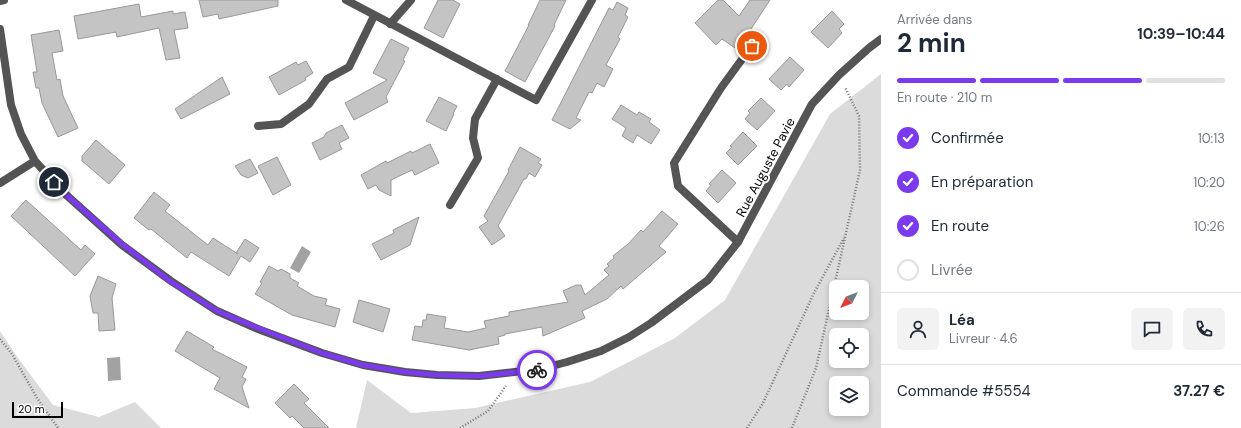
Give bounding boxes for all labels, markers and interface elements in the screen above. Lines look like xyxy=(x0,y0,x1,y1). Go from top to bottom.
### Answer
text: Arrivée dans xyxy=(897,11,972,28)
text: 10:39–10:44 xyxy=(1137,24,1225,44)
text: 2 min xyxy=(897,26,966,60)
pin xyxy=(735,29,769,63)
icon: bag xyxy=(741,35,763,57)
text: En route · 210 m xyxy=(897,89,992,106)
street label: Rue Auguste Pavie xyxy=(732,115,799,220)
icon: check xyxy=(897,127,919,149)
text: Confirmée xyxy=(931,128,1004,148)
text: 10:13 xyxy=(1198,130,1225,147)
pin xyxy=(37,165,71,199)
icon: home xyxy=(43,171,65,193)
icon: check xyxy=(897,171,919,193)
text: En préparation xyxy=(931,172,1033,192)
text: 10:20 xyxy=(1193,174,1225,191)
icon: check xyxy=(897,215,919,237)
text: En route xyxy=(931,216,989,236)
text: 10:26 xyxy=(1194,218,1225,235)
text: Livrée xyxy=(931,260,973,280)
north arrow xyxy=(829,280,869,320)
map controls xyxy=(829,280,869,416)
button: person xyxy=(897,308,939,350)
button: chat xyxy=(1131,308,1173,350)
button: phone xyxy=(1183,308,1225,350)
text: Léa xyxy=(949,310,975,330)
button: locate xyxy=(829,328,869,368)
text: Livreur · 4.6 xyxy=(949,330,1018,347)
courier xyxy=(517,350,557,390)
icon: bike xyxy=(526,359,548,381)
button: layers xyxy=(829,376,869,416)
text: Commande #5554 xyxy=(897,381,1031,401)
text: 37.27 € xyxy=(1173,381,1225,401)
scale bar xyxy=(12,400,63,419)
text: 20 m xyxy=(18,402,44,416)

